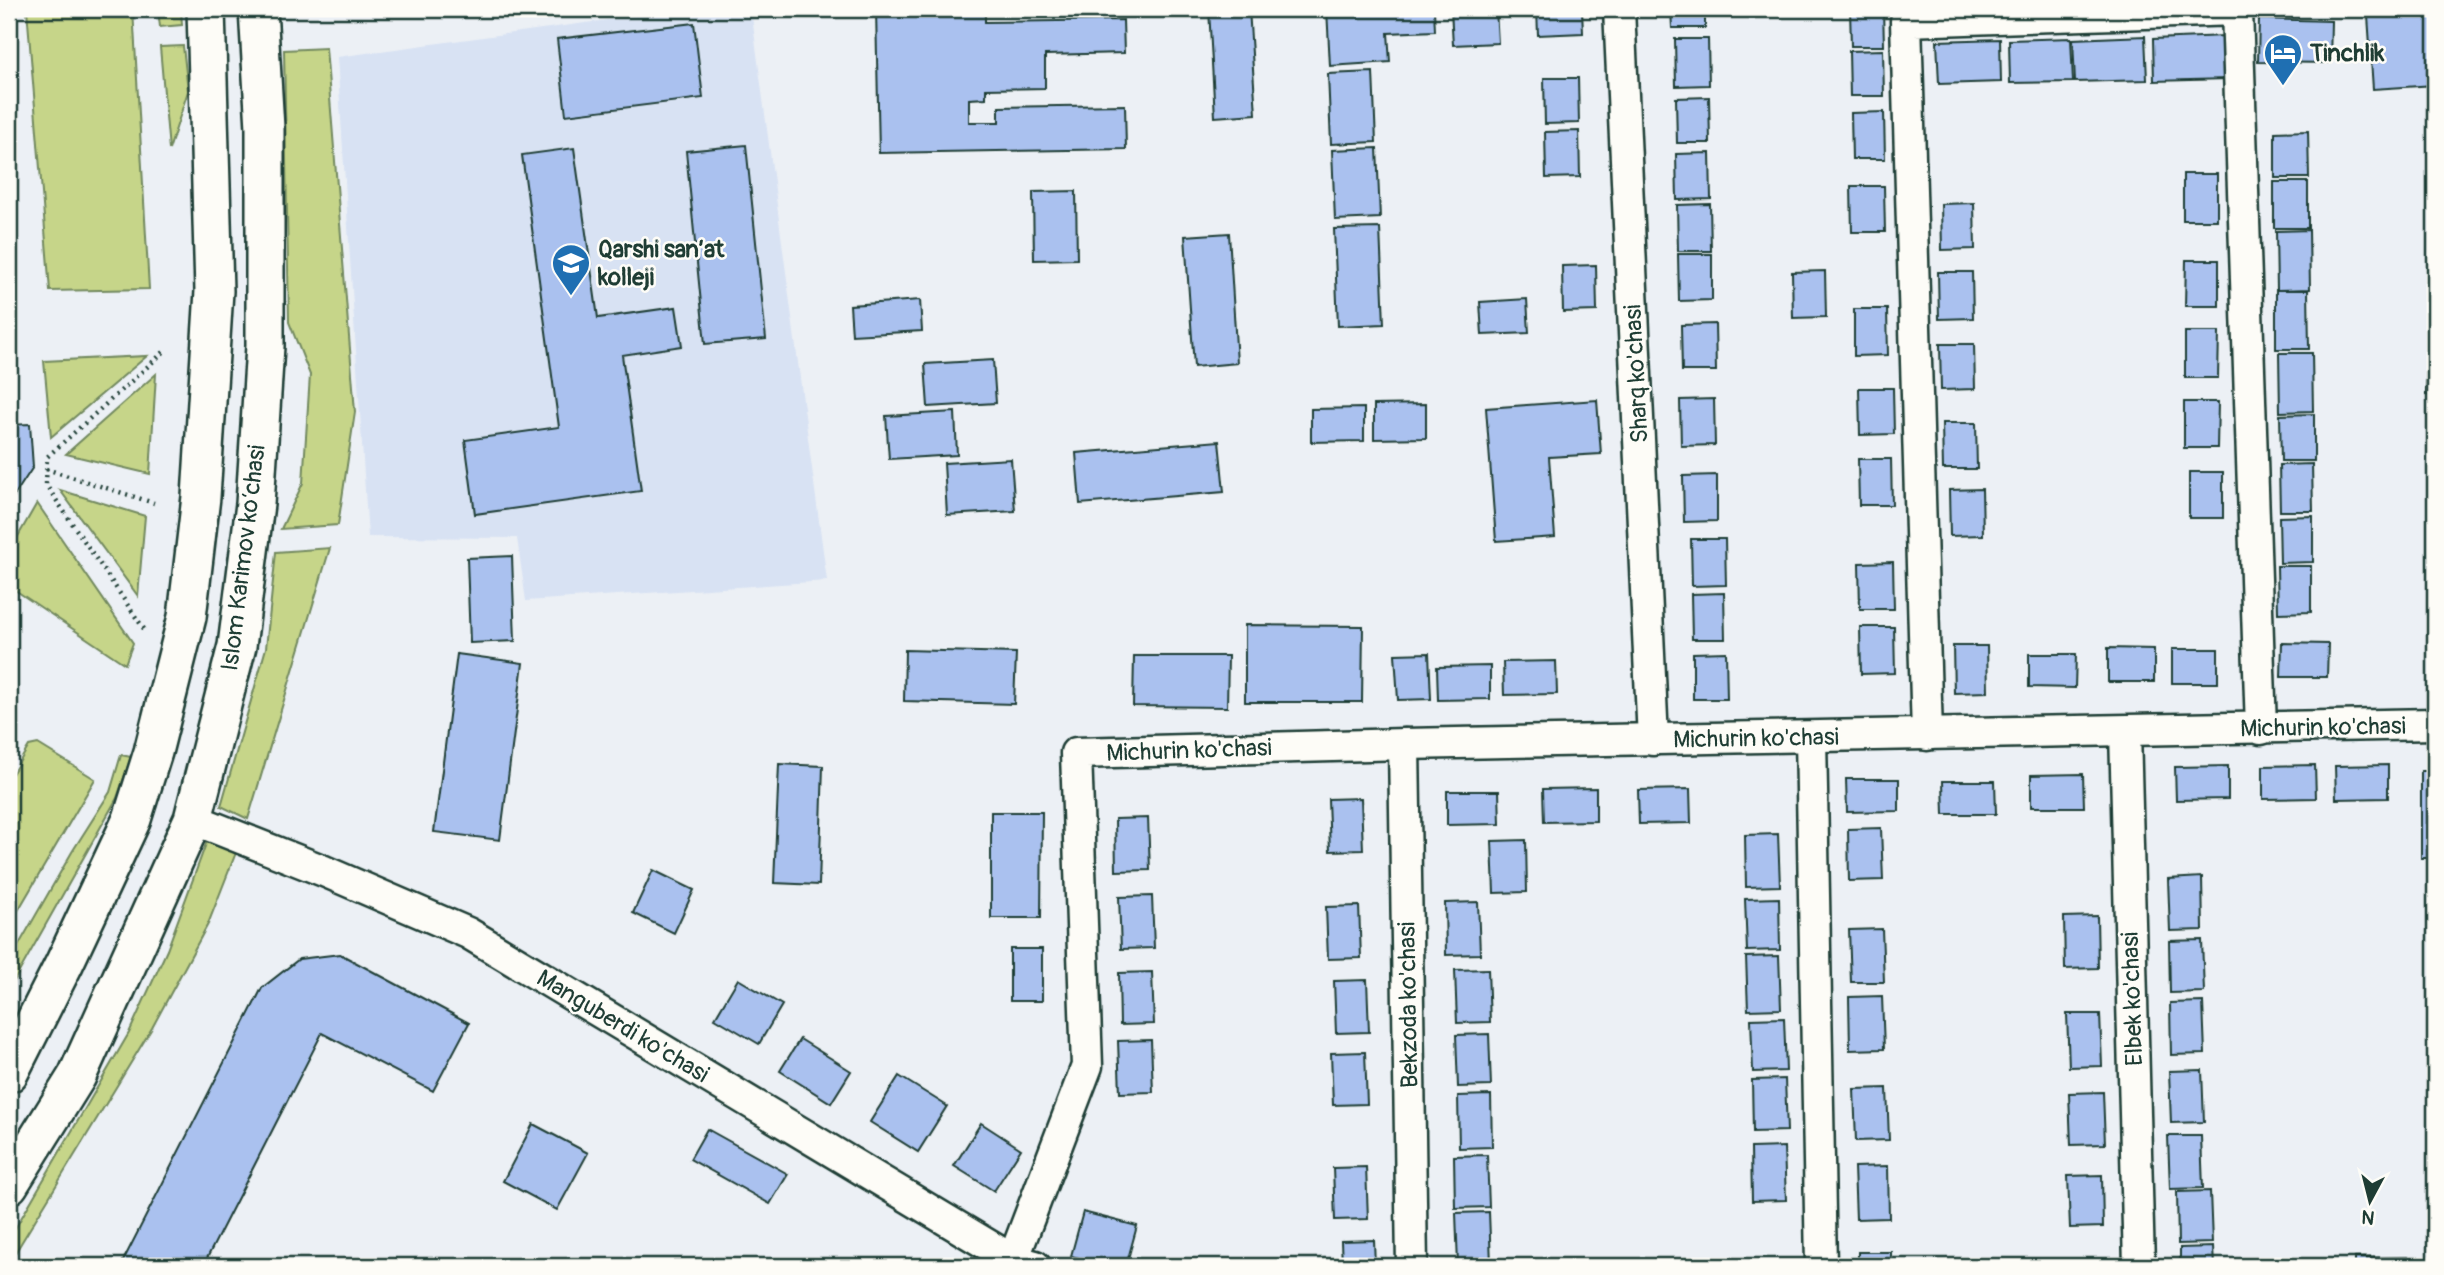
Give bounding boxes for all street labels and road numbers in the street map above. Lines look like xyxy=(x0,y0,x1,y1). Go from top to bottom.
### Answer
street label: Sharq ko'chasi xyxy=(1618,304,1655,444)
street label: Islom Karimov ko‘chasi xyxy=(215,443,272,673)
street label: Michurin ko'chasi xyxy=(2240,712,2406,743)
street label: Michurin ko'chasi xyxy=(1673,723,1839,754)
street label: Michurin ko'chasi xyxy=(1106,733,1272,768)
street label: Bekzoda ko'chasi xyxy=(1393,922,1424,1088)
street label: Elbek ko'chasi xyxy=(2116,931,2149,1067)
street label: Manguberdi ko'chasi xyxy=(531,964,714,1089)

